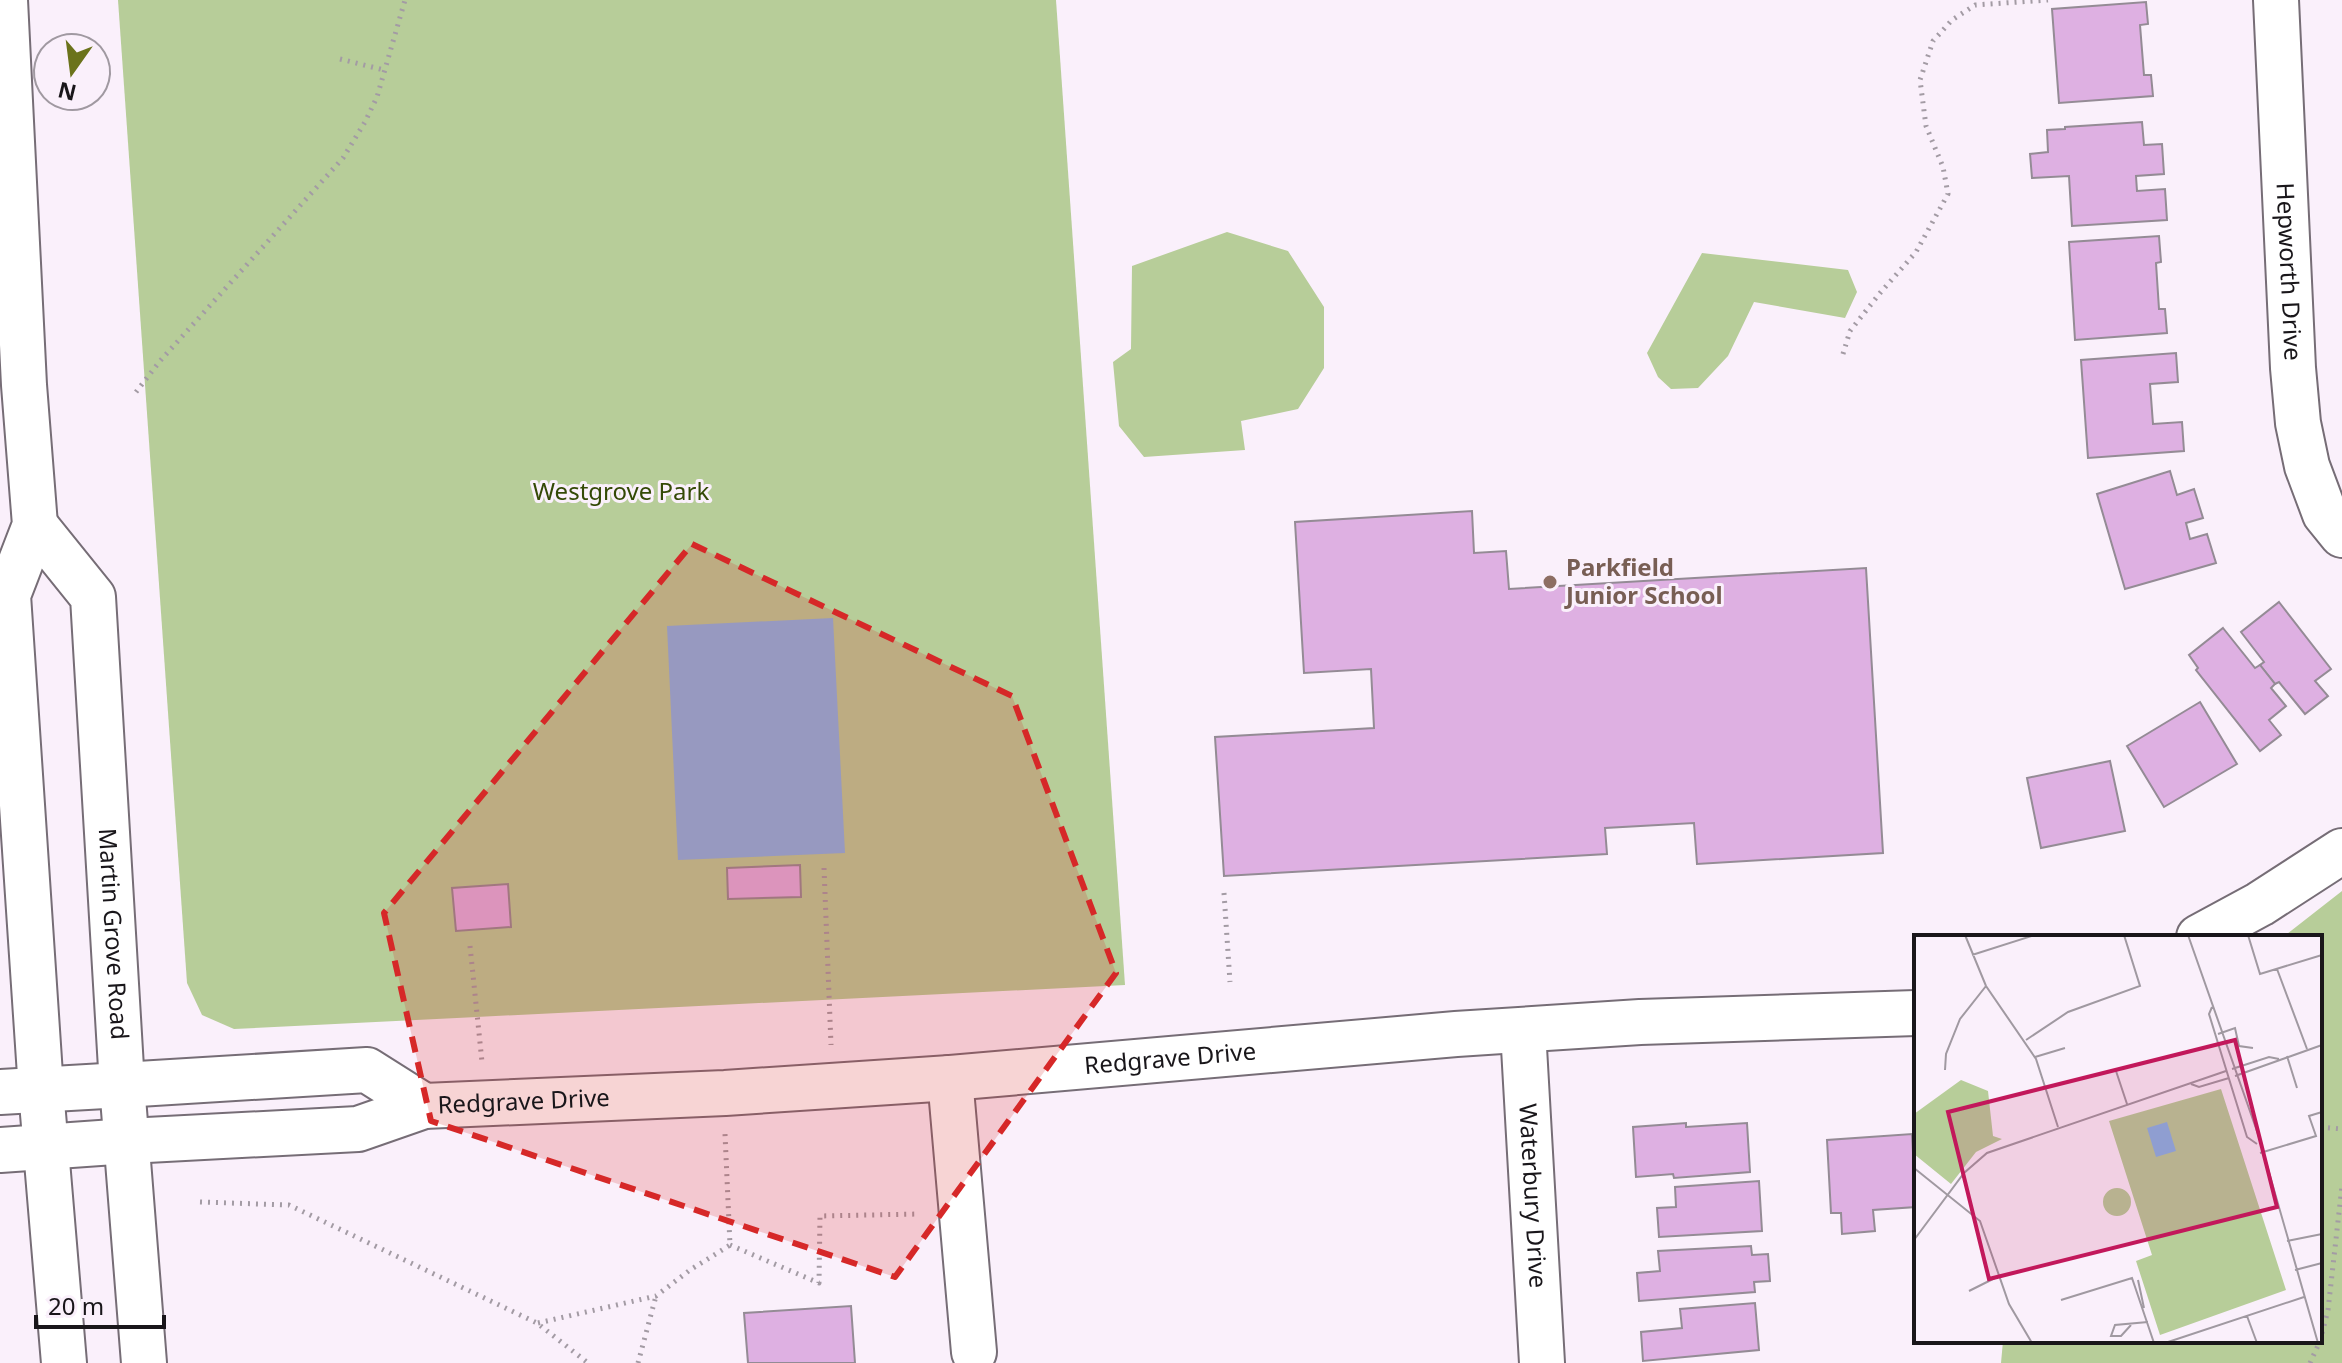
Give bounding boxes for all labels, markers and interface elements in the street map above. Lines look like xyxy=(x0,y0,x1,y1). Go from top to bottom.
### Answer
north arrow xyxy=(32,32,112,112)
text: N xyxy=(55,76,79,109)
street label: Hepworth Drive xyxy=(2269,182,2311,361)
park label: Westgrove Park xyxy=(533,474,709,507)
place label: Parkfield Junior School xyxy=(1564,550,1723,611)
marker: Parkfield Junior School xyxy=(1541,573,1559,591)
street label: Martin Grove Road xyxy=(92,827,137,1041)
inset map xyxy=(1914,935,2322,1343)
street label: Redgrave Drive xyxy=(1083,1033,1257,1081)
street label: Redgrave Drive xyxy=(437,1080,610,1120)
street label: Waterbury Drive xyxy=(1512,1102,1556,1289)
scale bar xyxy=(36,1279,164,1329)
text: 20 m xyxy=(48,1289,104,1322)

